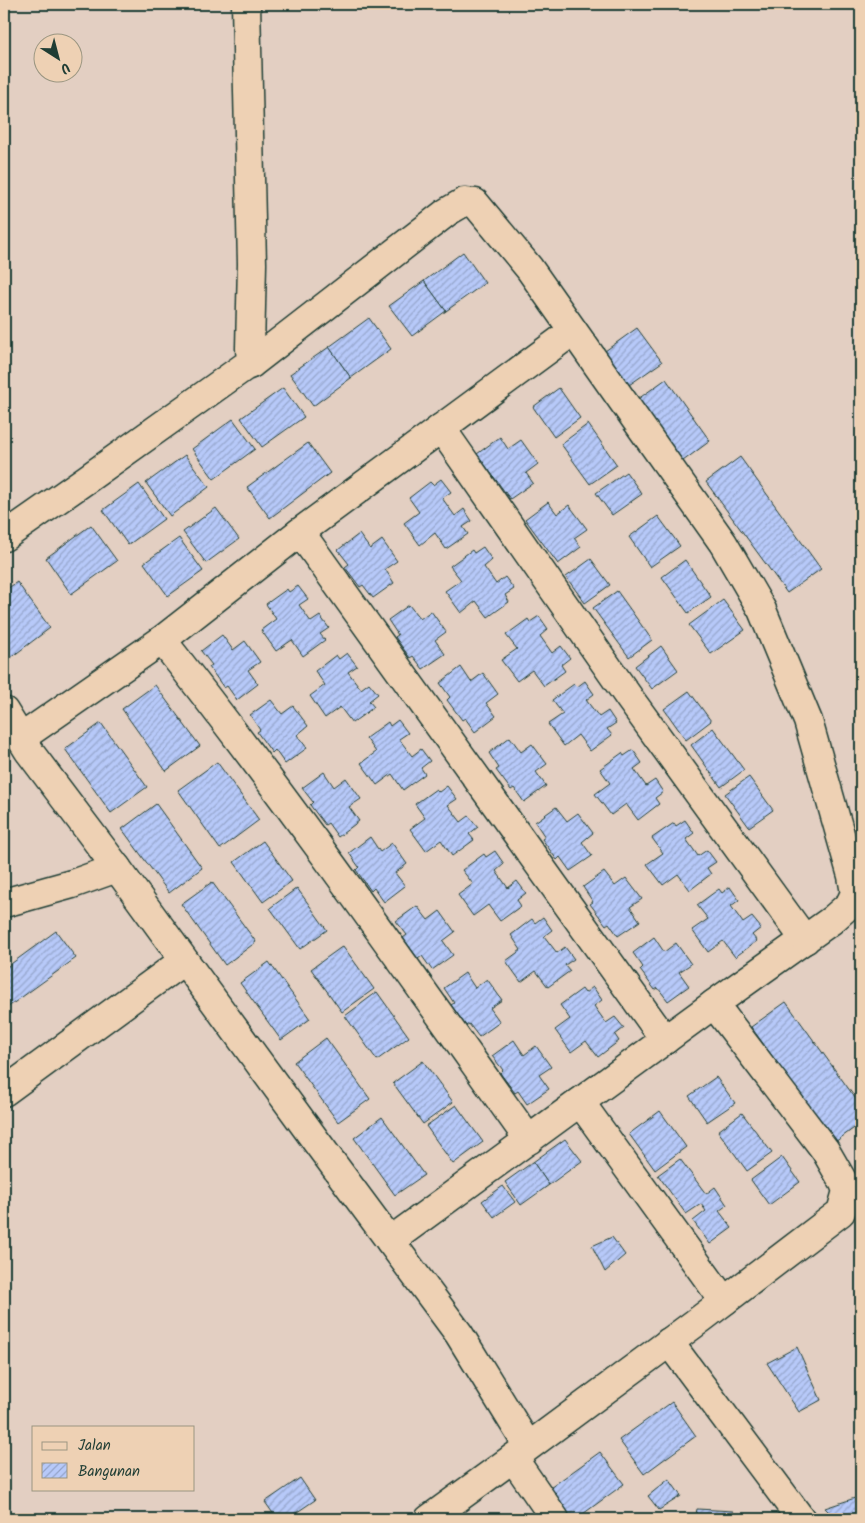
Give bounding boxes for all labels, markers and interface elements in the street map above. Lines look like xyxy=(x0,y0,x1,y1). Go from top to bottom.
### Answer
north arrow xyxy=(32,32,82,82)
text: U xyxy=(55,56,75,79)
legend xyxy=(32,1426,195,1490)
text: Jalan xyxy=(78,1434,111,1458)
text: Bangunan xyxy=(78,1460,140,1484)

